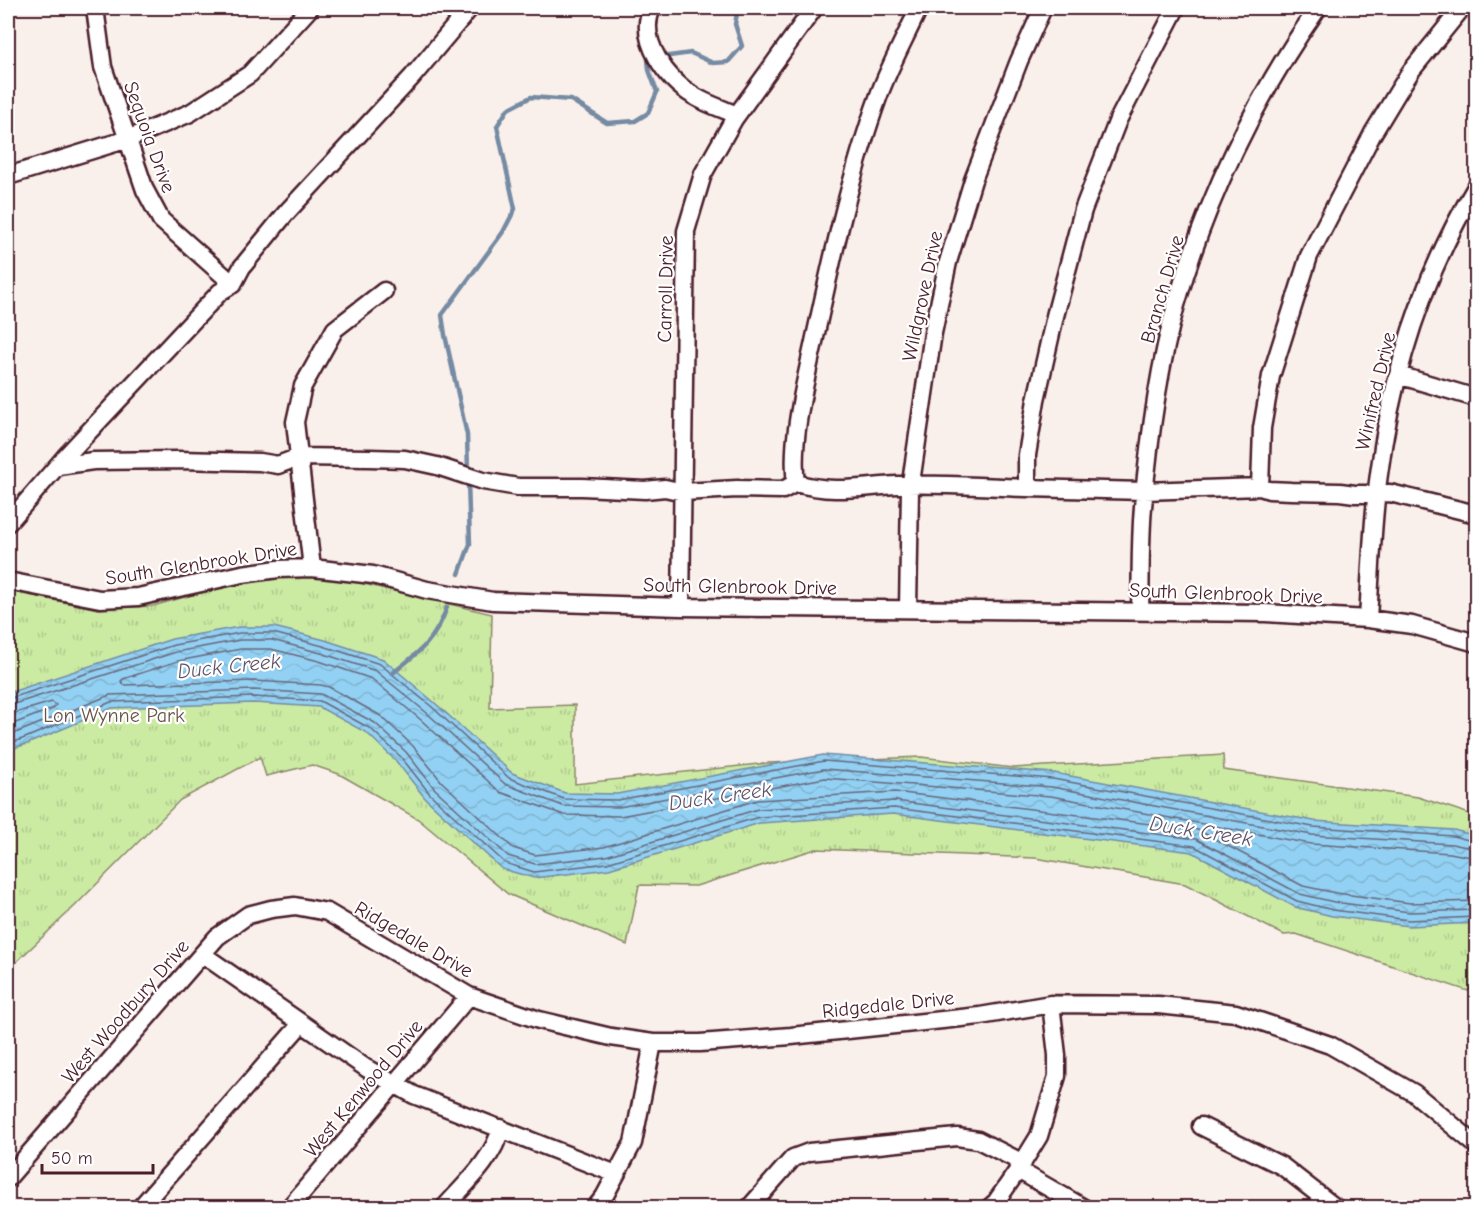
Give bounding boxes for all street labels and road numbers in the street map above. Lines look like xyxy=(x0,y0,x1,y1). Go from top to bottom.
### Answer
street label: Sequoia Drive xyxy=(119,78,180,196)
street label: Wildgrove Drive xyxy=(897,229,948,364)
street label: Branch Drive xyxy=(1136,232,1189,346)
street label: Carroll Drive xyxy=(653,235,678,343)
street label: Winifred Drive xyxy=(1351,330,1400,453)
street label: South Glenbrook Drive xyxy=(104,537,298,590)
street label: South Glenbrook Drive xyxy=(643,573,837,600)
street label: South Glenbrook Drive xyxy=(1129,579,1323,608)
street label: Ridgedale Drive xyxy=(351,896,477,983)
street label: West Woodbury Drive xyxy=(57,935,194,1088)
street label: Ridgedale Drive xyxy=(821,986,955,1023)
street label: West Kenwood Drive xyxy=(299,1015,428,1162)

